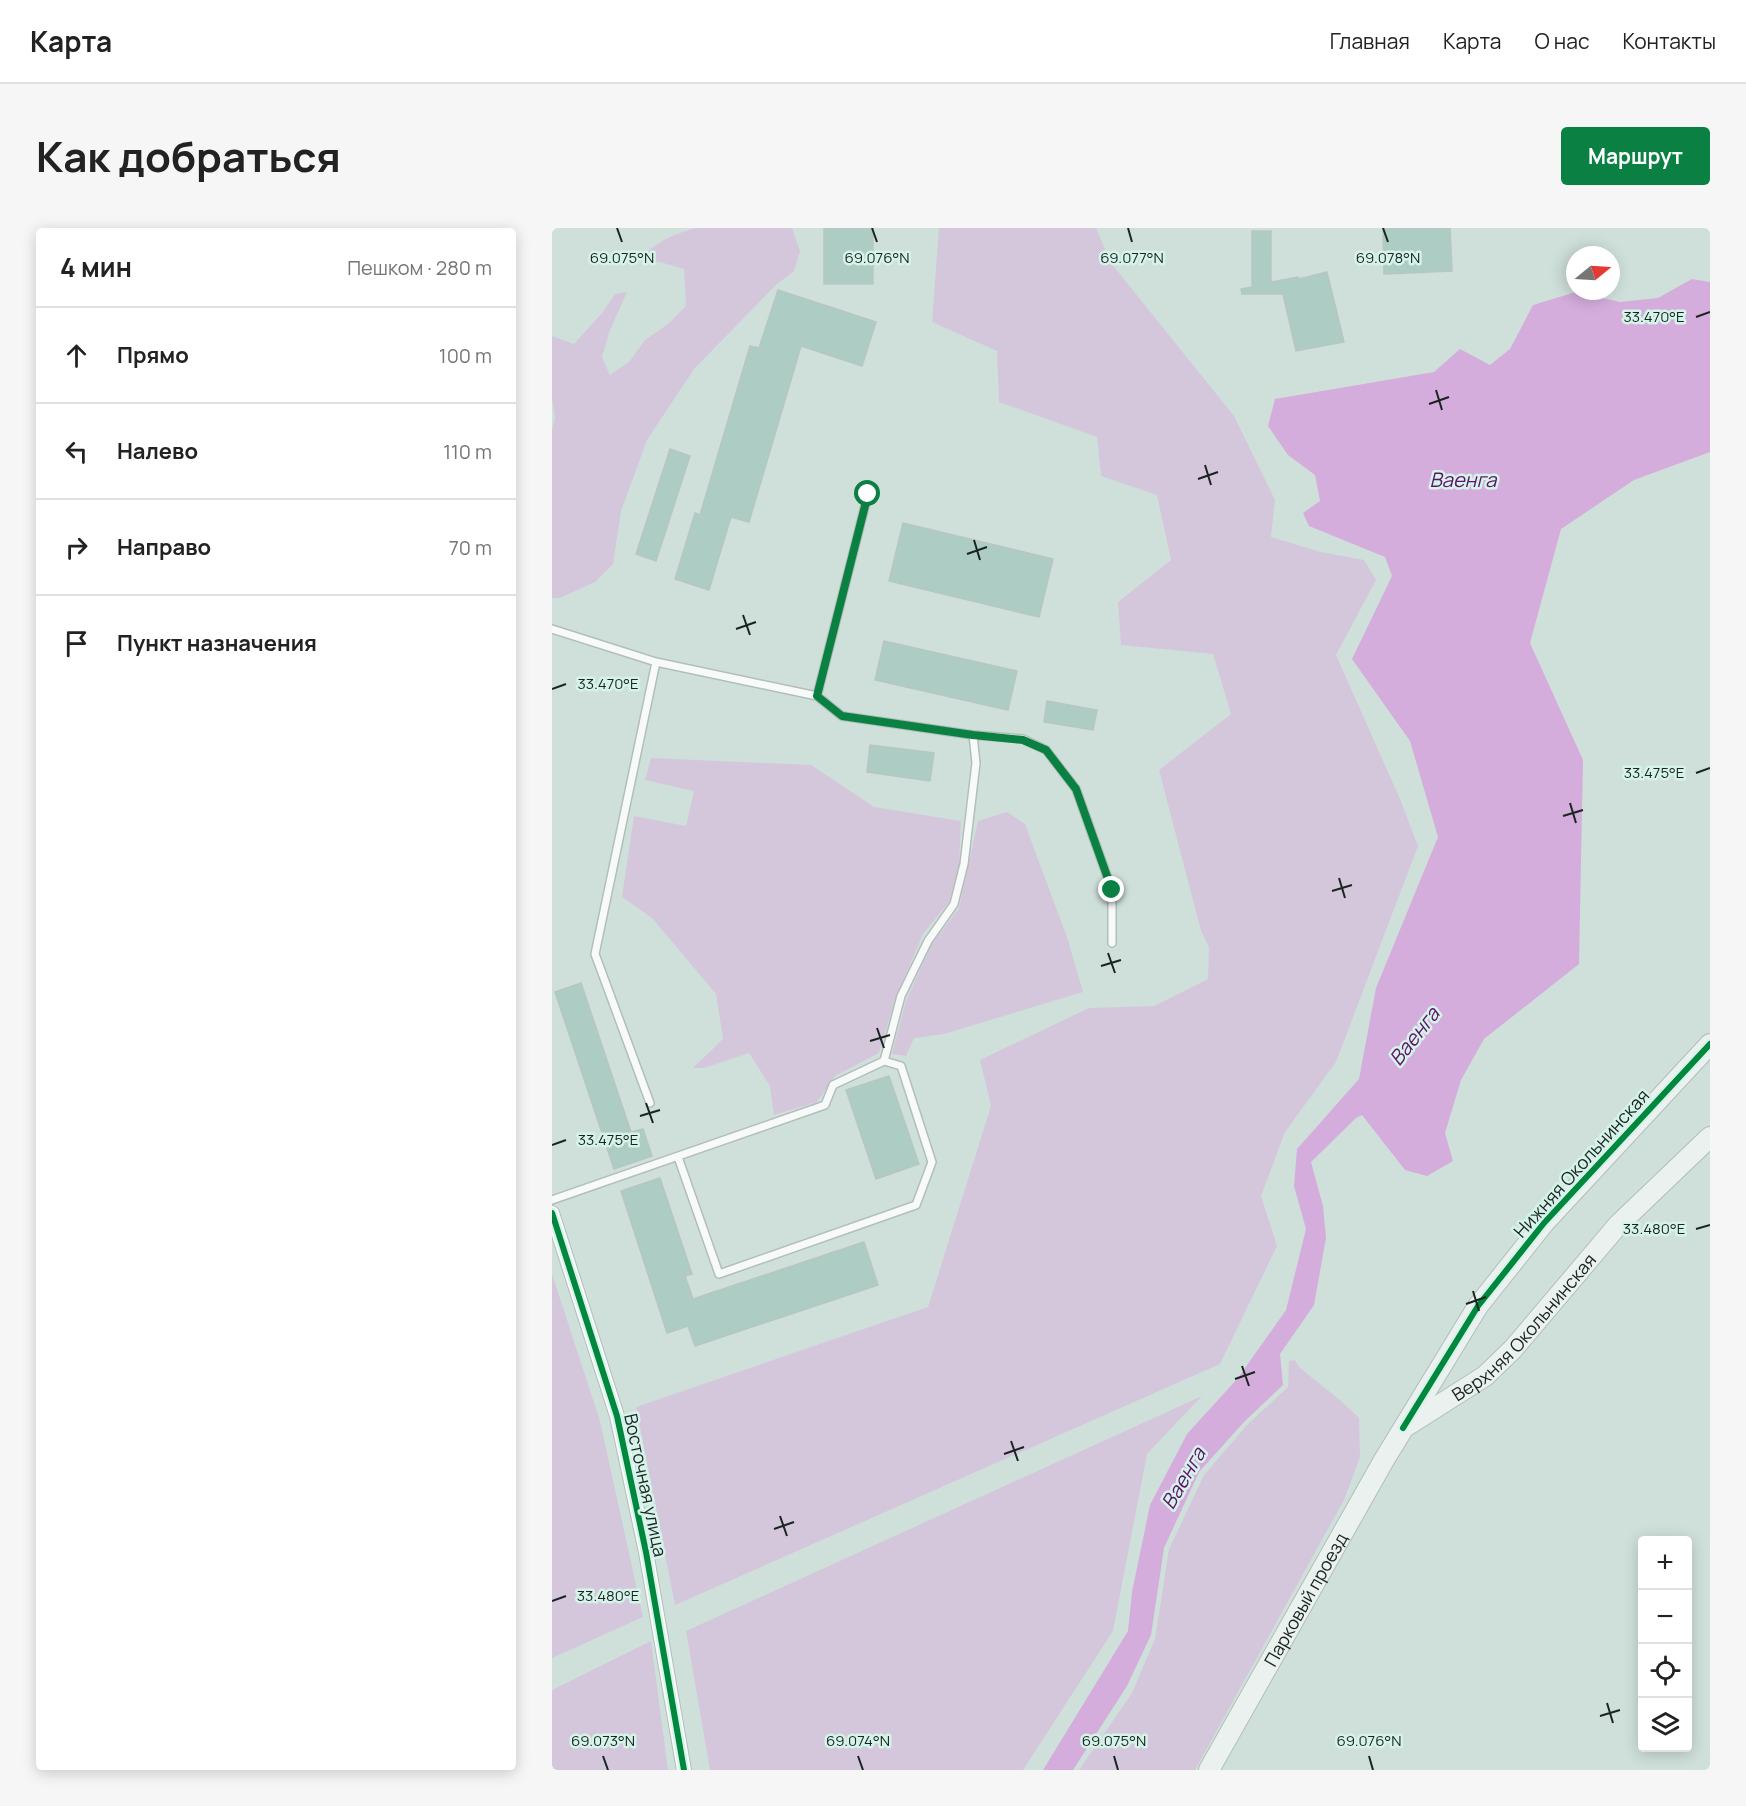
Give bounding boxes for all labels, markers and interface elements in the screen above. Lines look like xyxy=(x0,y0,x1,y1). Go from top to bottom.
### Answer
text: Карта xyxy=(30,22,112,60)
text: Главная xyxy=(1330,27,1410,55)
text: Карта xyxy=(1443,27,1501,55)
text: О нас xyxy=(1534,27,1590,55)
text: Контакты xyxy=(1623,27,1716,55)
text: Как добраться xyxy=(36,127,341,185)
button: Маршрут xyxy=(1561,127,1710,185)
north arrow xyxy=(1566,246,1620,300)
text: 69.075°N xyxy=(590,247,654,268)
text: 69.076°N xyxy=(845,247,909,268)
text: 69.077°N xyxy=(1100,247,1164,268)
text: 69.078°N xyxy=(1356,247,1420,268)
text: 4 мин xyxy=(60,249,132,285)
text: Пешком · 280 m xyxy=(347,254,492,281)
text: 33.470°E xyxy=(1623,306,1685,327)
icon: ahead xyxy=(60,339,93,372)
text: Прямо xyxy=(117,340,189,370)
text: 100 m xyxy=(439,342,492,369)
icon: left xyxy=(60,435,93,468)
text: Налево xyxy=(117,436,198,466)
text: 110 m xyxy=(443,438,492,465)
water label: Ваенга xyxy=(1430,466,1497,493)
route start xyxy=(854,480,880,506)
icon: right xyxy=(60,531,93,564)
text: Направо xyxy=(117,532,211,562)
text: 70 m xyxy=(449,534,492,561)
icon: arrive xyxy=(60,627,93,660)
text: Пункт назначения xyxy=(117,628,317,658)
text: 33.470°E xyxy=(577,673,639,694)
text: 33.475°E xyxy=(1624,762,1684,783)
route end xyxy=(1098,876,1124,902)
water label: Ваенга xyxy=(1383,1001,1446,1071)
street label: Нижняя Окольнинская xyxy=(1508,1084,1654,1242)
text: 33.475°E xyxy=(578,1129,638,1150)
text: 33.480°E xyxy=(1623,1218,1685,1239)
street label: Верхняя Окольнинская xyxy=(1447,1248,1601,1406)
street label: Восточная улица xyxy=(619,1411,673,1559)
water label: Ваенга xyxy=(1155,1442,1212,1514)
street label: Парковый проезд xyxy=(1258,1528,1353,1670)
map controls xyxy=(1638,1536,1692,1752)
button: + xyxy=(1638,1536,1692,1590)
text: 33.480°E xyxy=(577,1585,639,1606)
button: − xyxy=(1638,1590,1692,1644)
button: locate xyxy=(1638,1644,1692,1698)
button: layers xyxy=(1638,1698,1692,1752)
text: 69.073°N xyxy=(571,1730,635,1751)
text: 69.074°N xyxy=(826,1730,890,1751)
text: 69.075°N xyxy=(1082,1730,1146,1751)
text: 69.076°N xyxy=(1337,1730,1401,1751)

